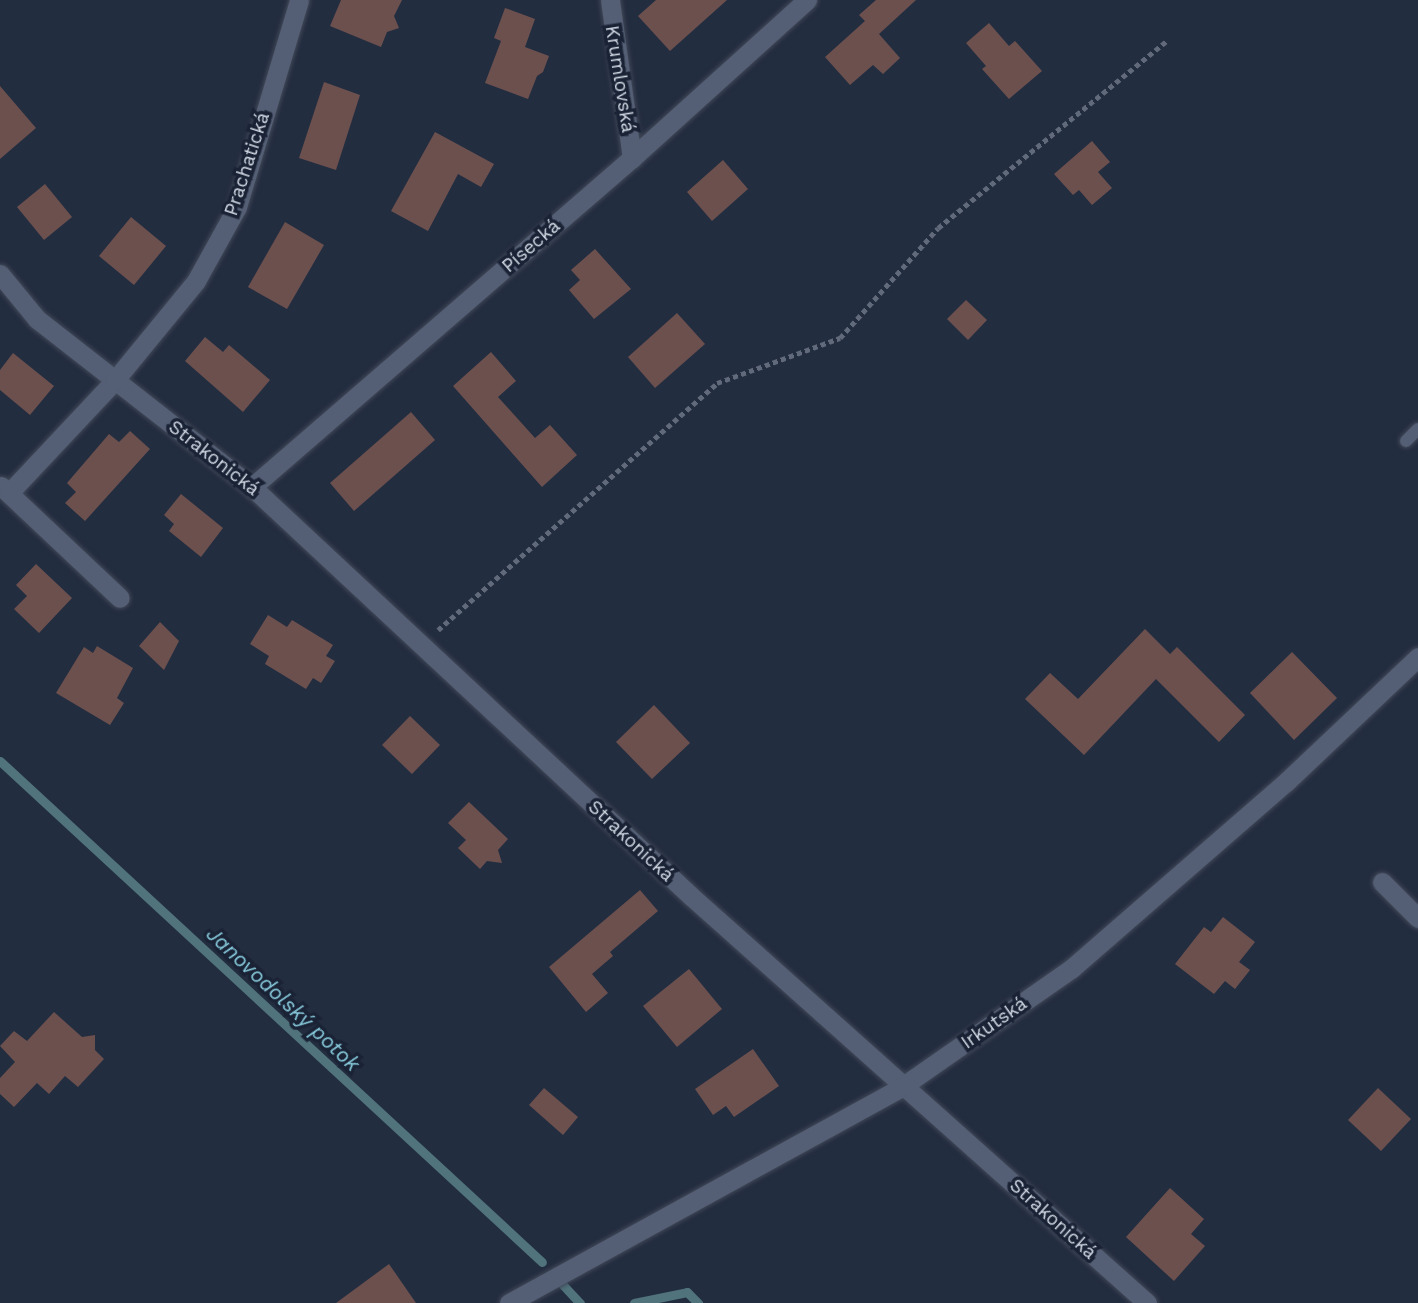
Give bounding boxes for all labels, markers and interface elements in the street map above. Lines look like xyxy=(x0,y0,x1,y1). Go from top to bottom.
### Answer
street label: Krumlovská xyxy=(600,24,640,134)
street label: Prachatická xyxy=(220,109,274,219)
street label: Písecká xyxy=(497,215,565,277)
street label: Strakonická xyxy=(164,415,264,501)
street label: Strakonická xyxy=(583,795,679,887)
water label: Janovodolský potok xyxy=(201,921,365,1077)
street label: Irkutská xyxy=(957,992,1031,1054)
street label: Strakonická xyxy=(1005,1174,1101,1264)

